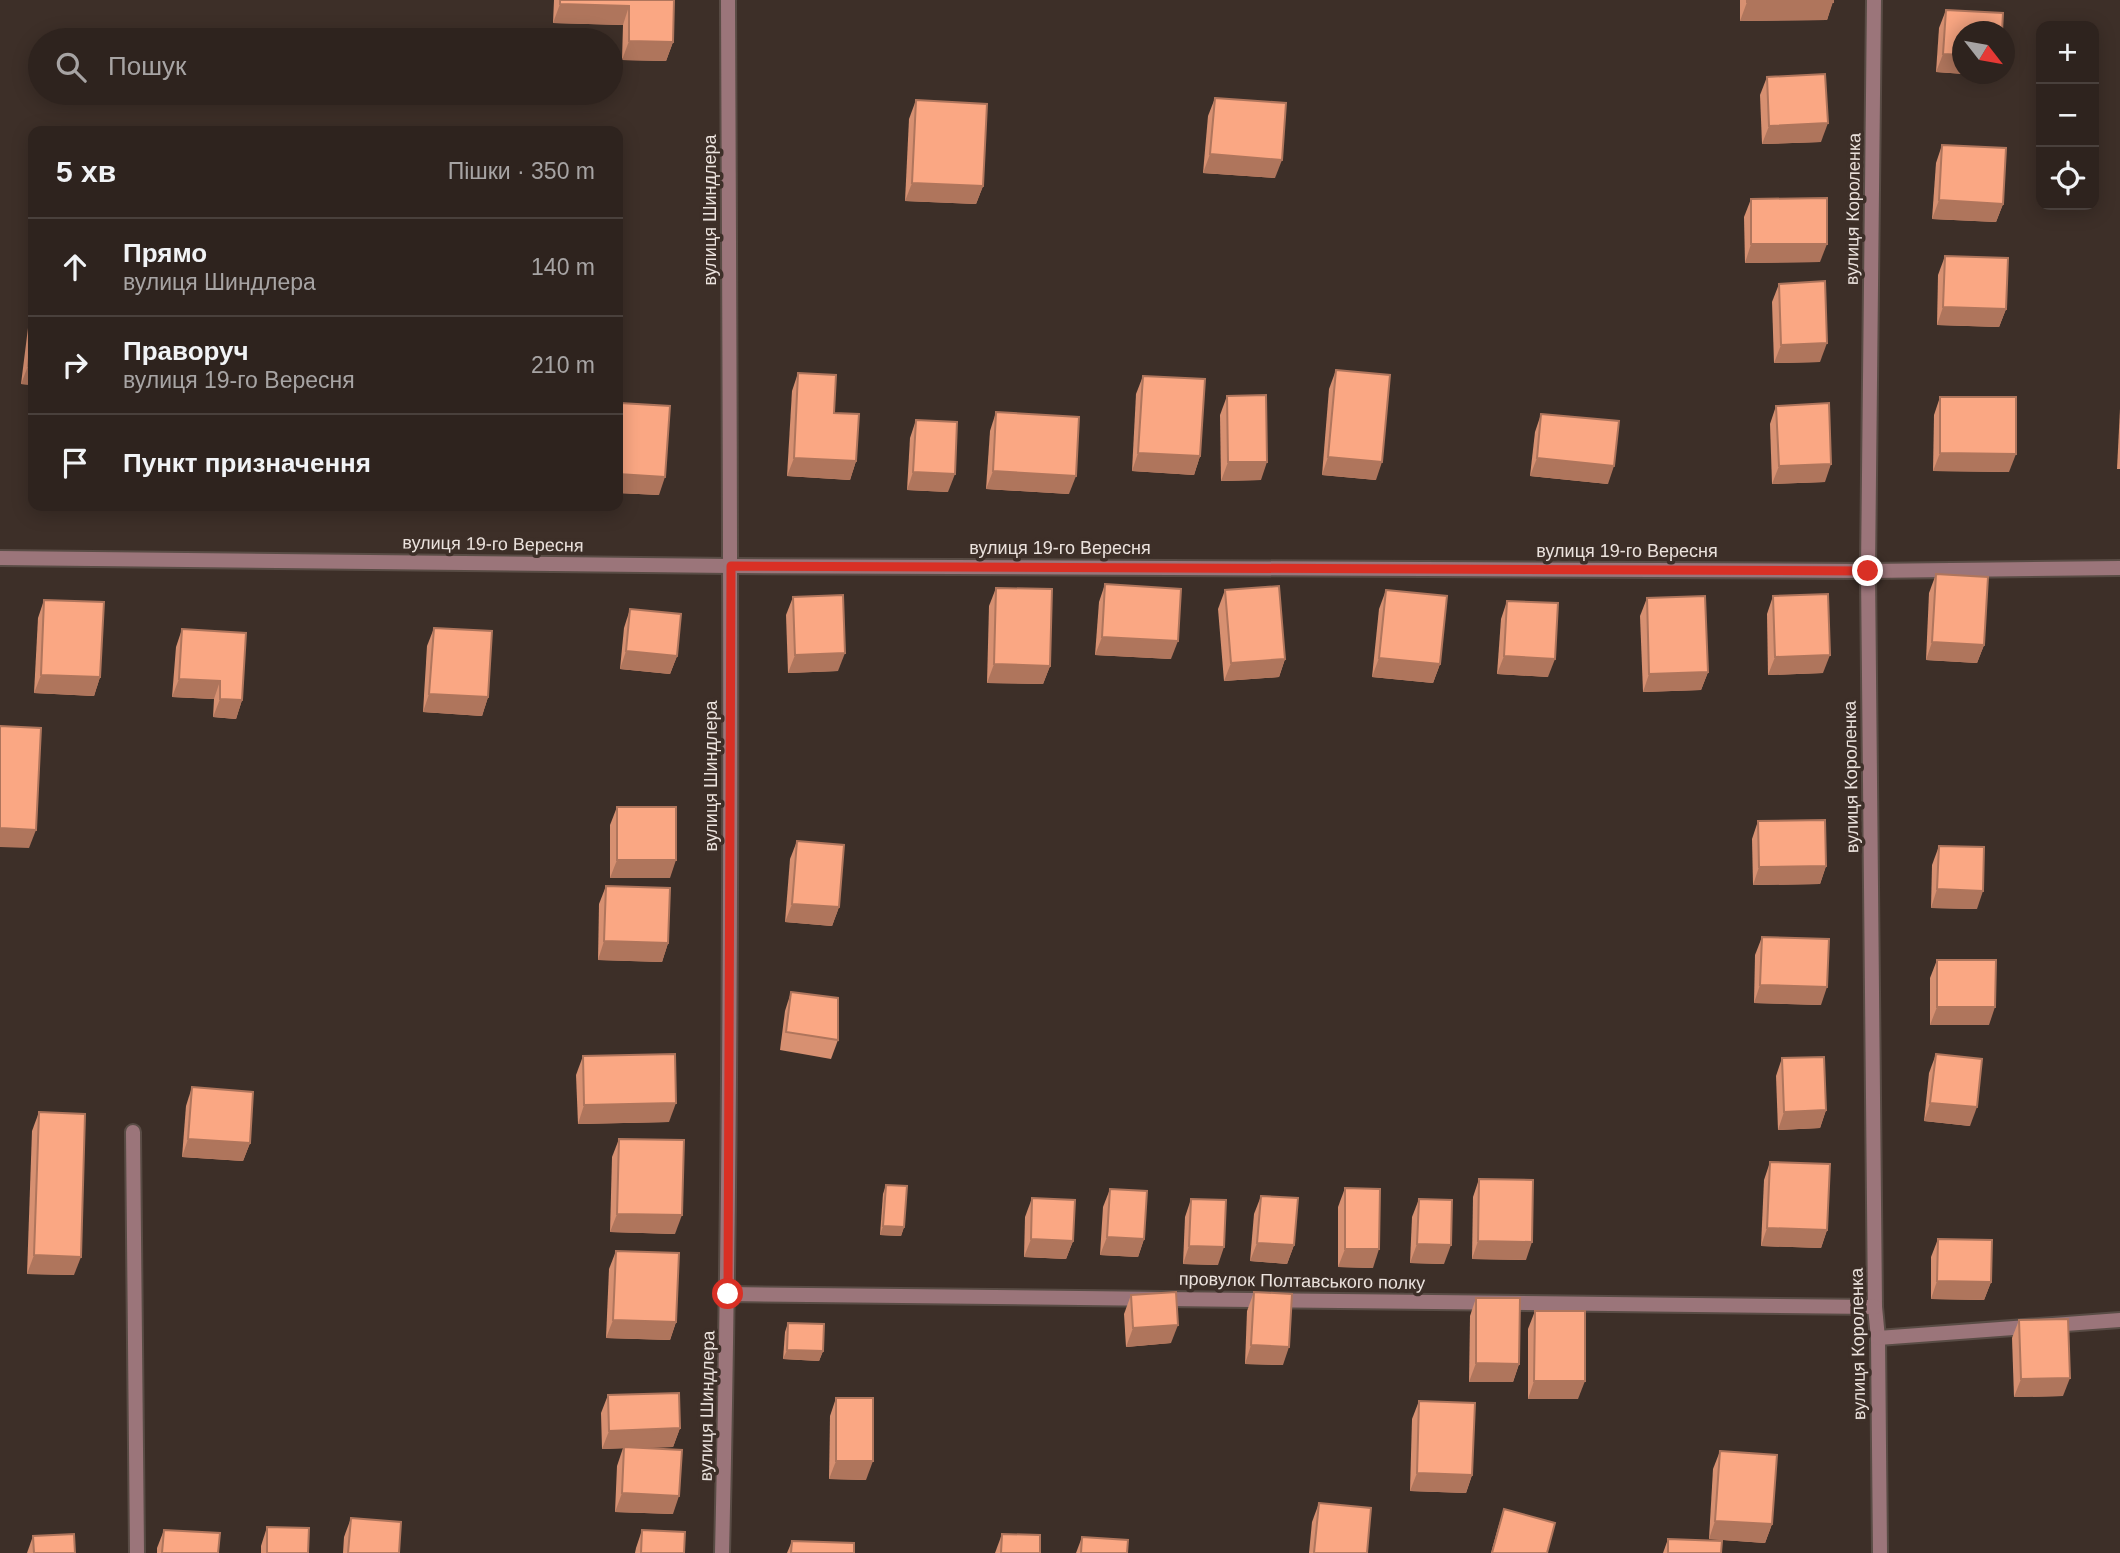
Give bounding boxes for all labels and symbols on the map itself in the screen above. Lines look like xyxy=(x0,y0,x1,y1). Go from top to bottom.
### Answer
north arrow xyxy=(1952,21,2015,84)
street label: вулиця Короленка xyxy=(1842,132,1864,285)
street label: вулиця Шиндлера xyxy=(700,134,720,285)
street label: вулиця 19-го Вересня xyxy=(402,532,584,556)
street label: вулиця 19-го Вересня xyxy=(969,538,1151,558)
street label: вулиця 19-го Вересня xyxy=(1536,541,1718,561)
route end xyxy=(1852,555,1883,586)
street label: вулиця Шиндлера xyxy=(701,700,721,851)
street label: вулиця Короленка xyxy=(1840,700,1862,853)
street label: вулиця Короленка xyxy=(1847,1267,1869,1420)
street label: провулок Полтавського полку xyxy=(1179,1269,1425,1293)
route start xyxy=(712,1278,743,1309)
street label: вулиця Шиндлера xyxy=(696,1329,718,1482)

